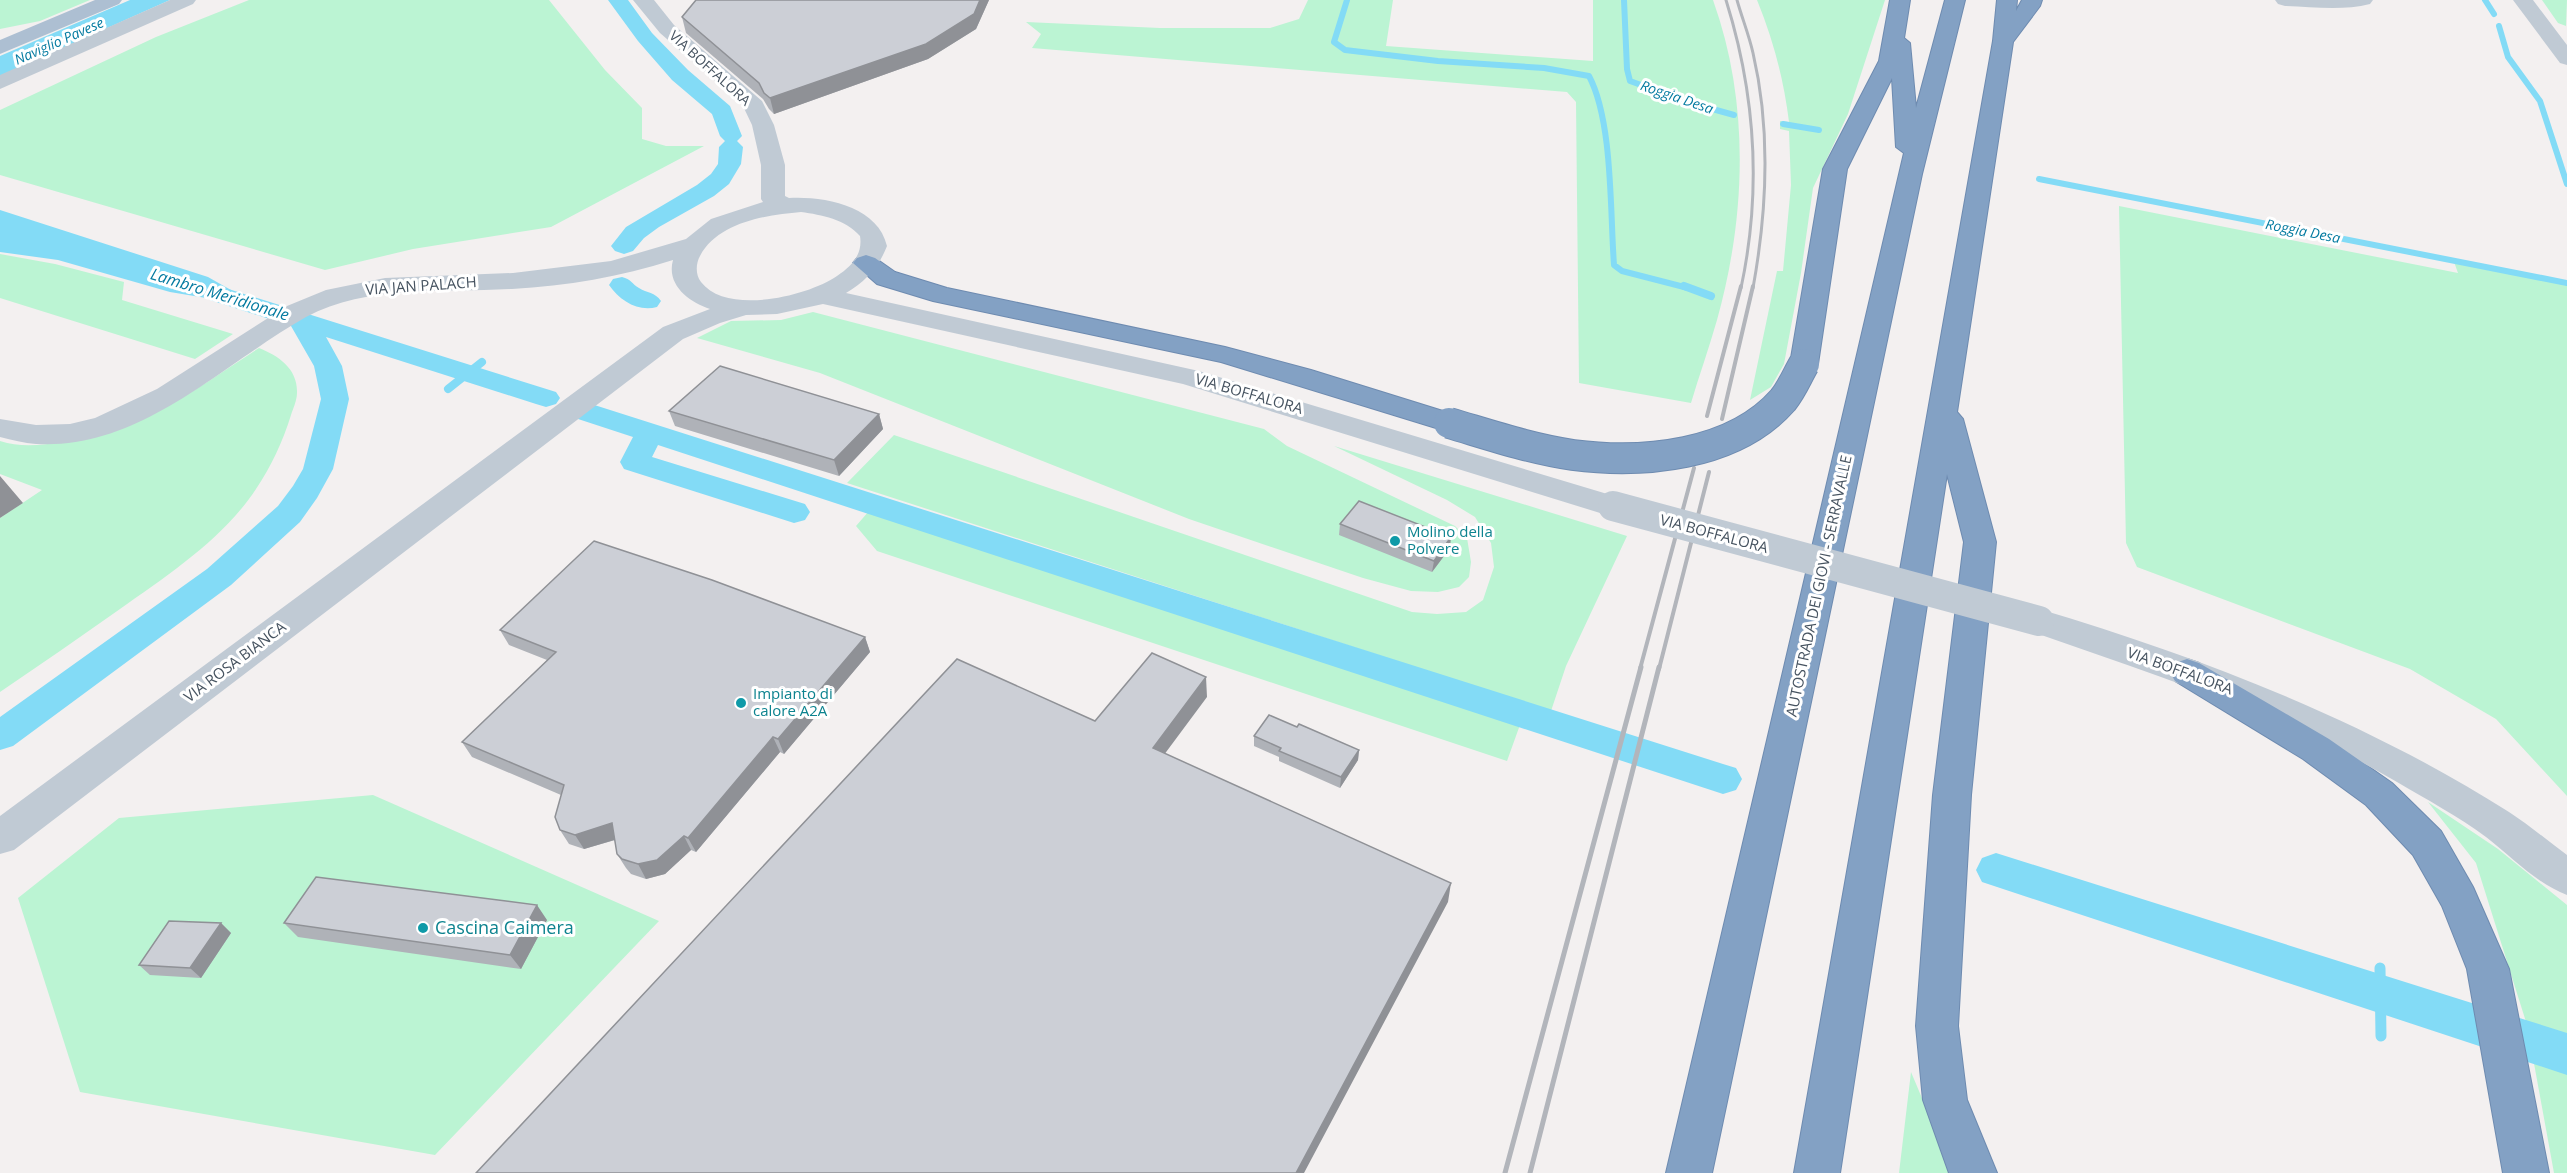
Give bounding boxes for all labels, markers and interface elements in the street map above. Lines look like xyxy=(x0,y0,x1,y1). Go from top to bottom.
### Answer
water label: Naviglio Pavese xyxy=(11,12,106,69)
street label: VIA BOFFALORA xyxy=(665,26,755,109)
water label: Roggia Desa xyxy=(1638,75,1716,118)
water label: Roggia Desa xyxy=(2264,214,2342,247)
water label: Lambro Meridionale xyxy=(148,262,292,326)
street label: VIA JAN PALACH xyxy=(365,271,477,299)
street label: VIA BOFFALORA xyxy=(1193,368,1306,418)
street label: AUTOSTRADA DEI GIOVI - SERRAVALLE xyxy=(1781,453,1856,718)
street label: VIA BOFFALORA xyxy=(1658,509,1771,557)
place label: Molino della Polvere xyxy=(1407,521,1493,558)
marker: Molino della Polvere xyxy=(1388,534,1402,548)
street label: VIA ROSA BIANCA xyxy=(179,616,290,706)
street label: VIA BOFFALORA xyxy=(2125,642,2236,699)
place label: Impianto di calore A2A xyxy=(753,683,833,720)
marker: Impianto di calore A2A xyxy=(734,696,748,710)
place label: Cascina Caimera xyxy=(435,915,574,939)
marker: Cascina Caimera xyxy=(416,921,430,935)

